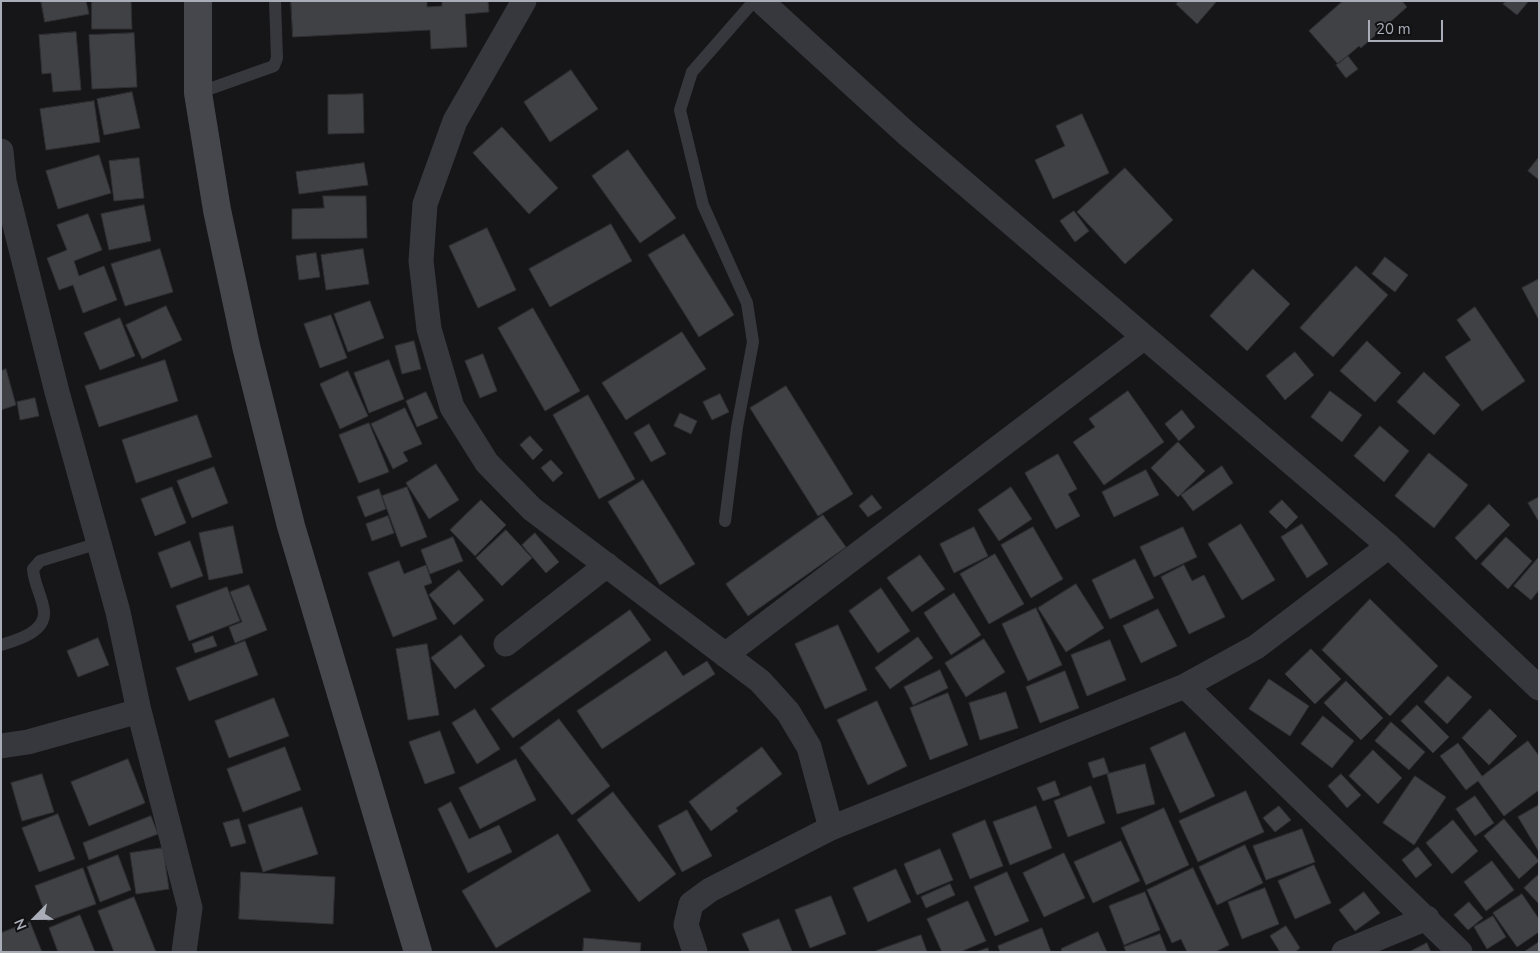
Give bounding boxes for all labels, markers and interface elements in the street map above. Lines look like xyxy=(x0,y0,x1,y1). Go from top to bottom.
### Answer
scale bar xyxy=(1370,10,1445,42)
text: 20 m xyxy=(1376,19,1411,39)
north arrow xyxy=(10,893,60,943)
text: N xyxy=(10,916,32,933)

